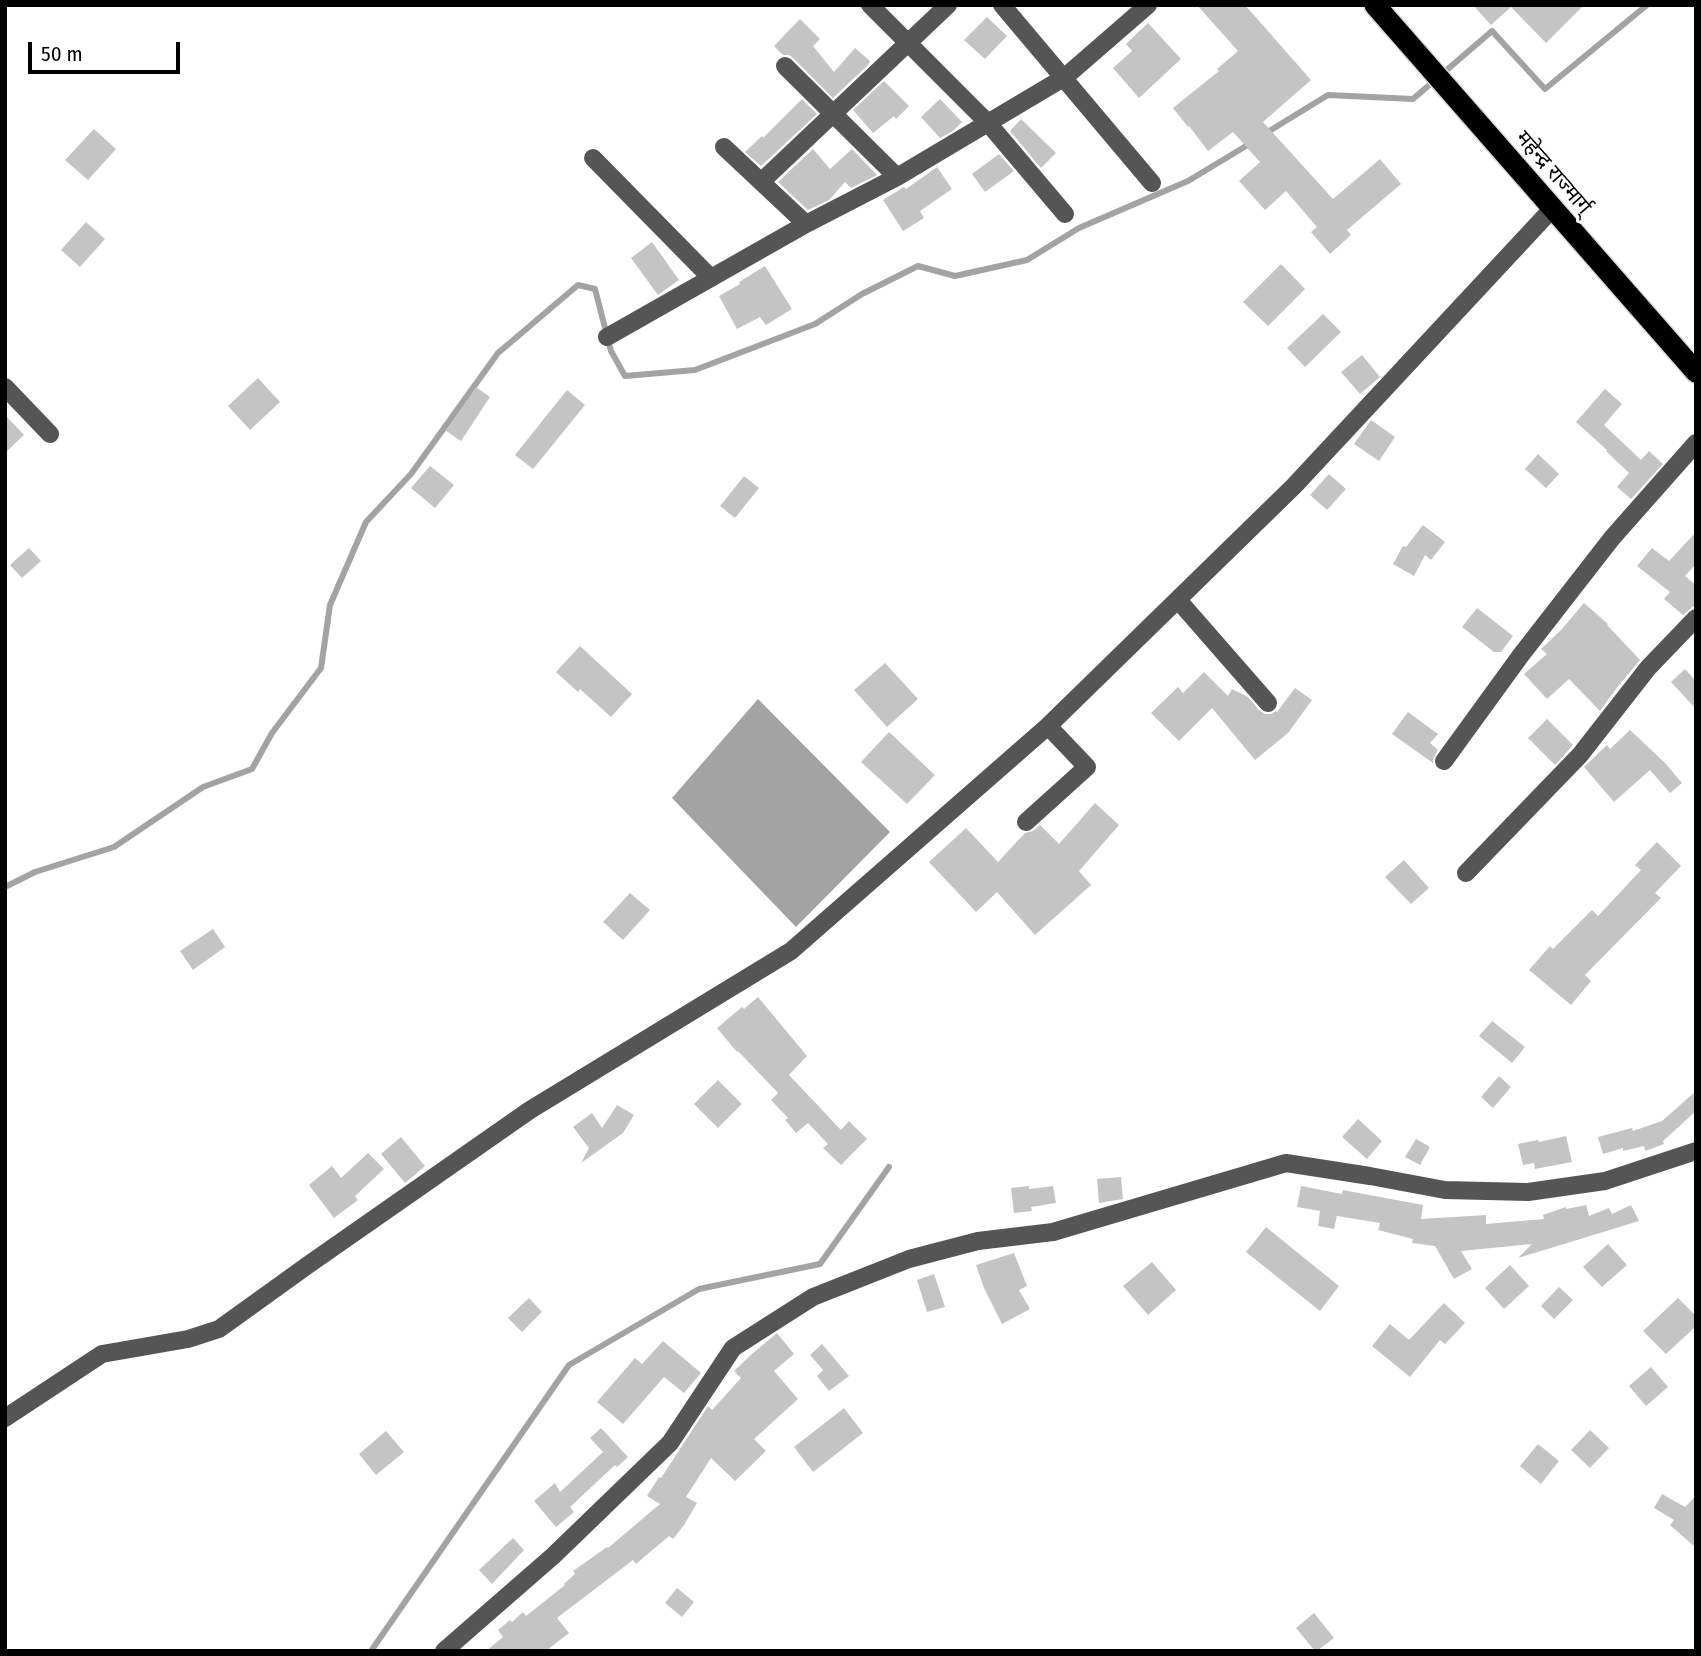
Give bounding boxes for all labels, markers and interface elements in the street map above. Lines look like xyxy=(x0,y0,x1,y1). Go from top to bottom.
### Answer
scale bar xyxy=(32,28,184,72)
text: 50 m xyxy=(41,41,83,67)
street label: महेन्द्र राज्मार्ग् xyxy=(1510,126,1596,220)

